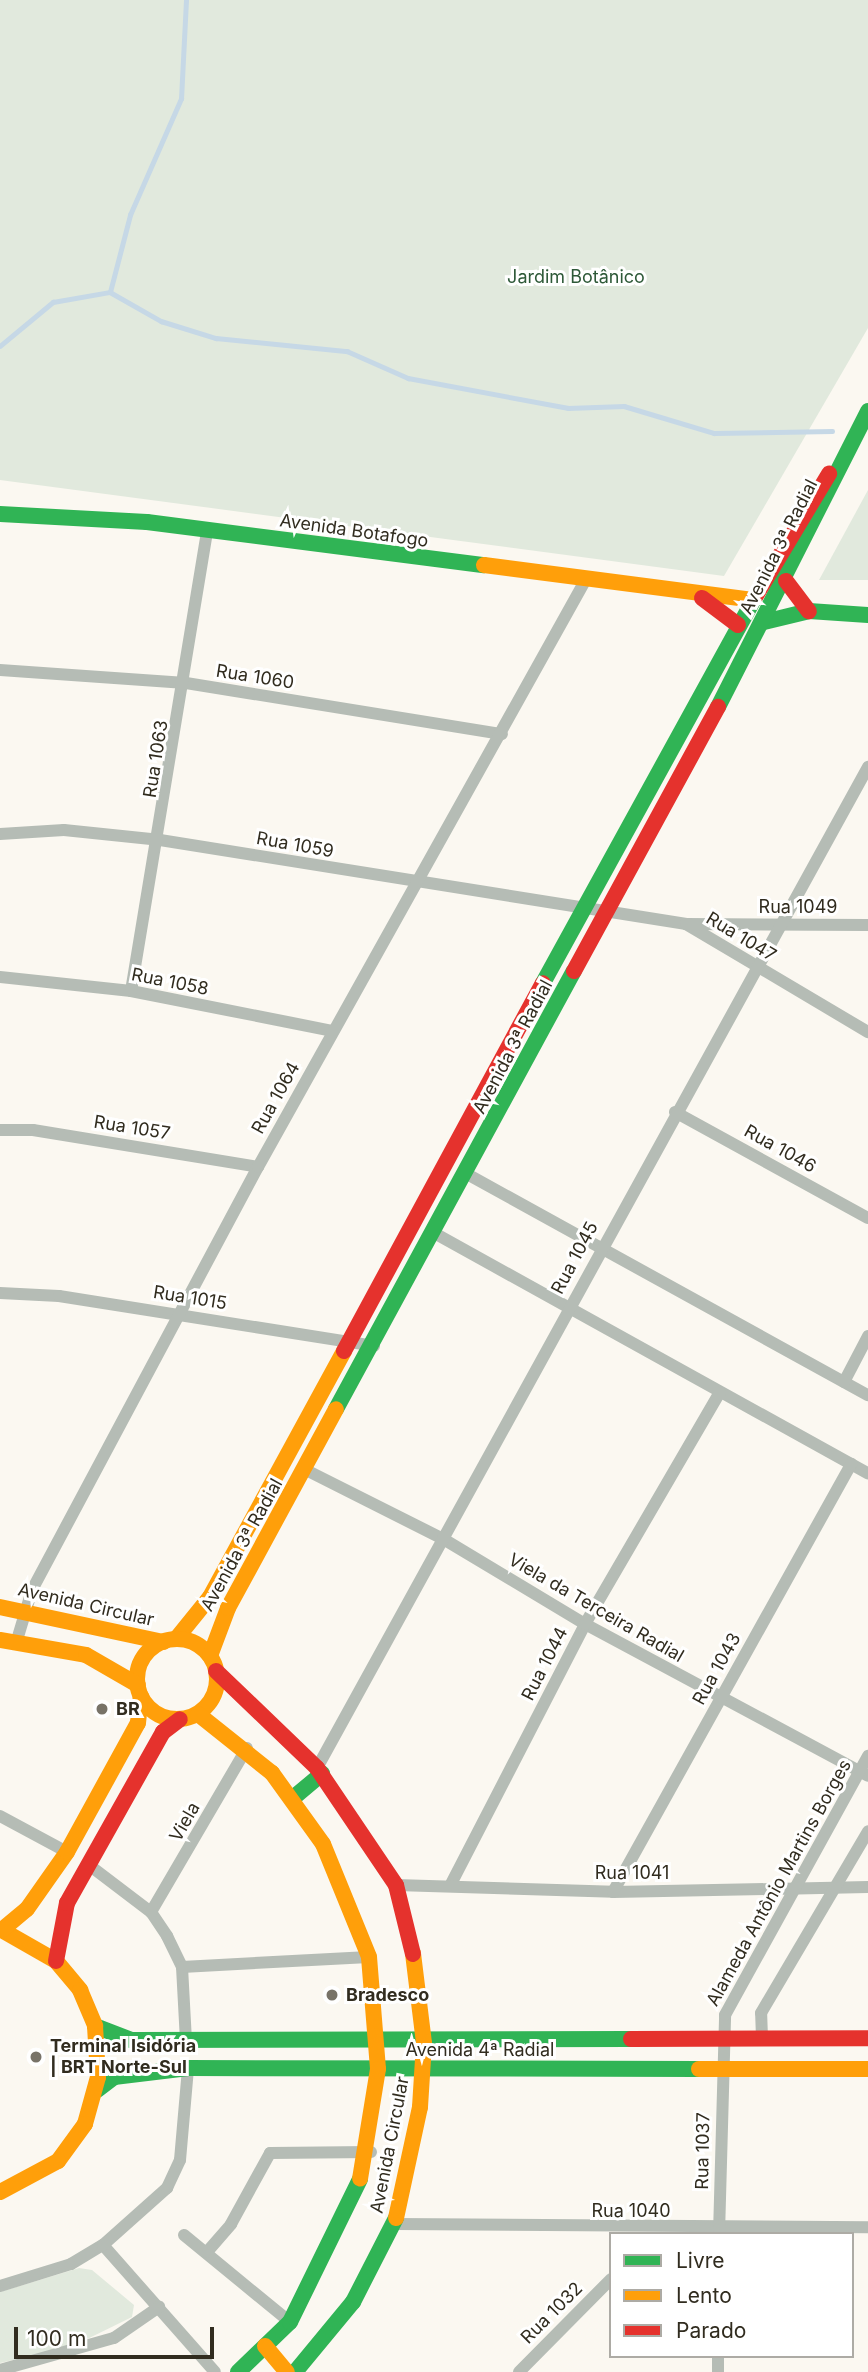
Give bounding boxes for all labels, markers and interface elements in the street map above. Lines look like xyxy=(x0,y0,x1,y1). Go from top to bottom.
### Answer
park label: Jardim Botânico xyxy=(507,266,645,288)
street label: Avenida 3ª Radial xyxy=(736,476,822,618)
street label: Avenida Botafogo xyxy=(278,510,430,552)
street label: Rua 1060 xyxy=(214,660,296,694)
street label: Rua 1063 xyxy=(139,719,173,799)
street label: Rua 1059 xyxy=(255,828,335,862)
street label: Rua 1049 xyxy=(759,896,837,918)
street label: Rua 1047 xyxy=(702,908,780,966)
street label: Rua 1058 xyxy=(130,964,210,1000)
street label: Avenida 3ª Radial xyxy=(469,976,557,1118)
street label: Rua 1064 xyxy=(247,1058,305,1138)
street label: Rua 1057 xyxy=(92,1111,172,1145)
street label: Rua 1046 xyxy=(740,1120,820,1178)
street label: Rua 1045 xyxy=(547,1218,603,1298)
street label: Rua 1015 xyxy=(152,1282,228,1314)
street label: Avenida 3ª Radial xyxy=(197,1475,287,1615)
street label: Viela da Terceira Radial xyxy=(505,1549,687,1667)
street label: Avenida Circular xyxy=(16,1579,156,1631)
street label: Rua 1044 xyxy=(517,1624,573,1704)
street label: Rua 1043 xyxy=(688,1629,746,1709)
place label: BR xyxy=(116,1698,140,1720)
marker: BR xyxy=(94,1701,110,1717)
street label: Alameda Antônio Martins Borges xyxy=(702,1756,856,2010)
street label: Viela xyxy=(165,1799,205,1845)
street label: Rua 1041 xyxy=(595,1862,669,1884)
place label: Bradesco xyxy=(346,1984,429,2006)
marker: Bradesco xyxy=(324,1987,340,2003)
place label: Terminal Isidória | BRT Norte-Sul xyxy=(50,2036,196,2078)
street label: Avenida 4ª Radial xyxy=(406,2039,554,2061)
marker: Terminal Isidória | BRT Norte-Sul xyxy=(28,2049,44,2065)
street label: Avenida Circular xyxy=(366,2075,414,2215)
street label: Rua 1037 xyxy=(692,2112,714,2190)
street label: Rua 1040 xyxy=(591,2200,671,2222)
legend xyxy=(609,2232,854,2358)
text: Livre xyxy=(676,2248,725,2273)
street label: Rua 1032 xyxy=(517,2278,587,2348)
text: Lento xyxy=(676,2283,732,2308)
scale bar xyxy=(18,2312,217,2356)
text: Parado xyxy=(676,2318,746,2343)
text: 100 m xyxy=(27,2326,86,2351)

